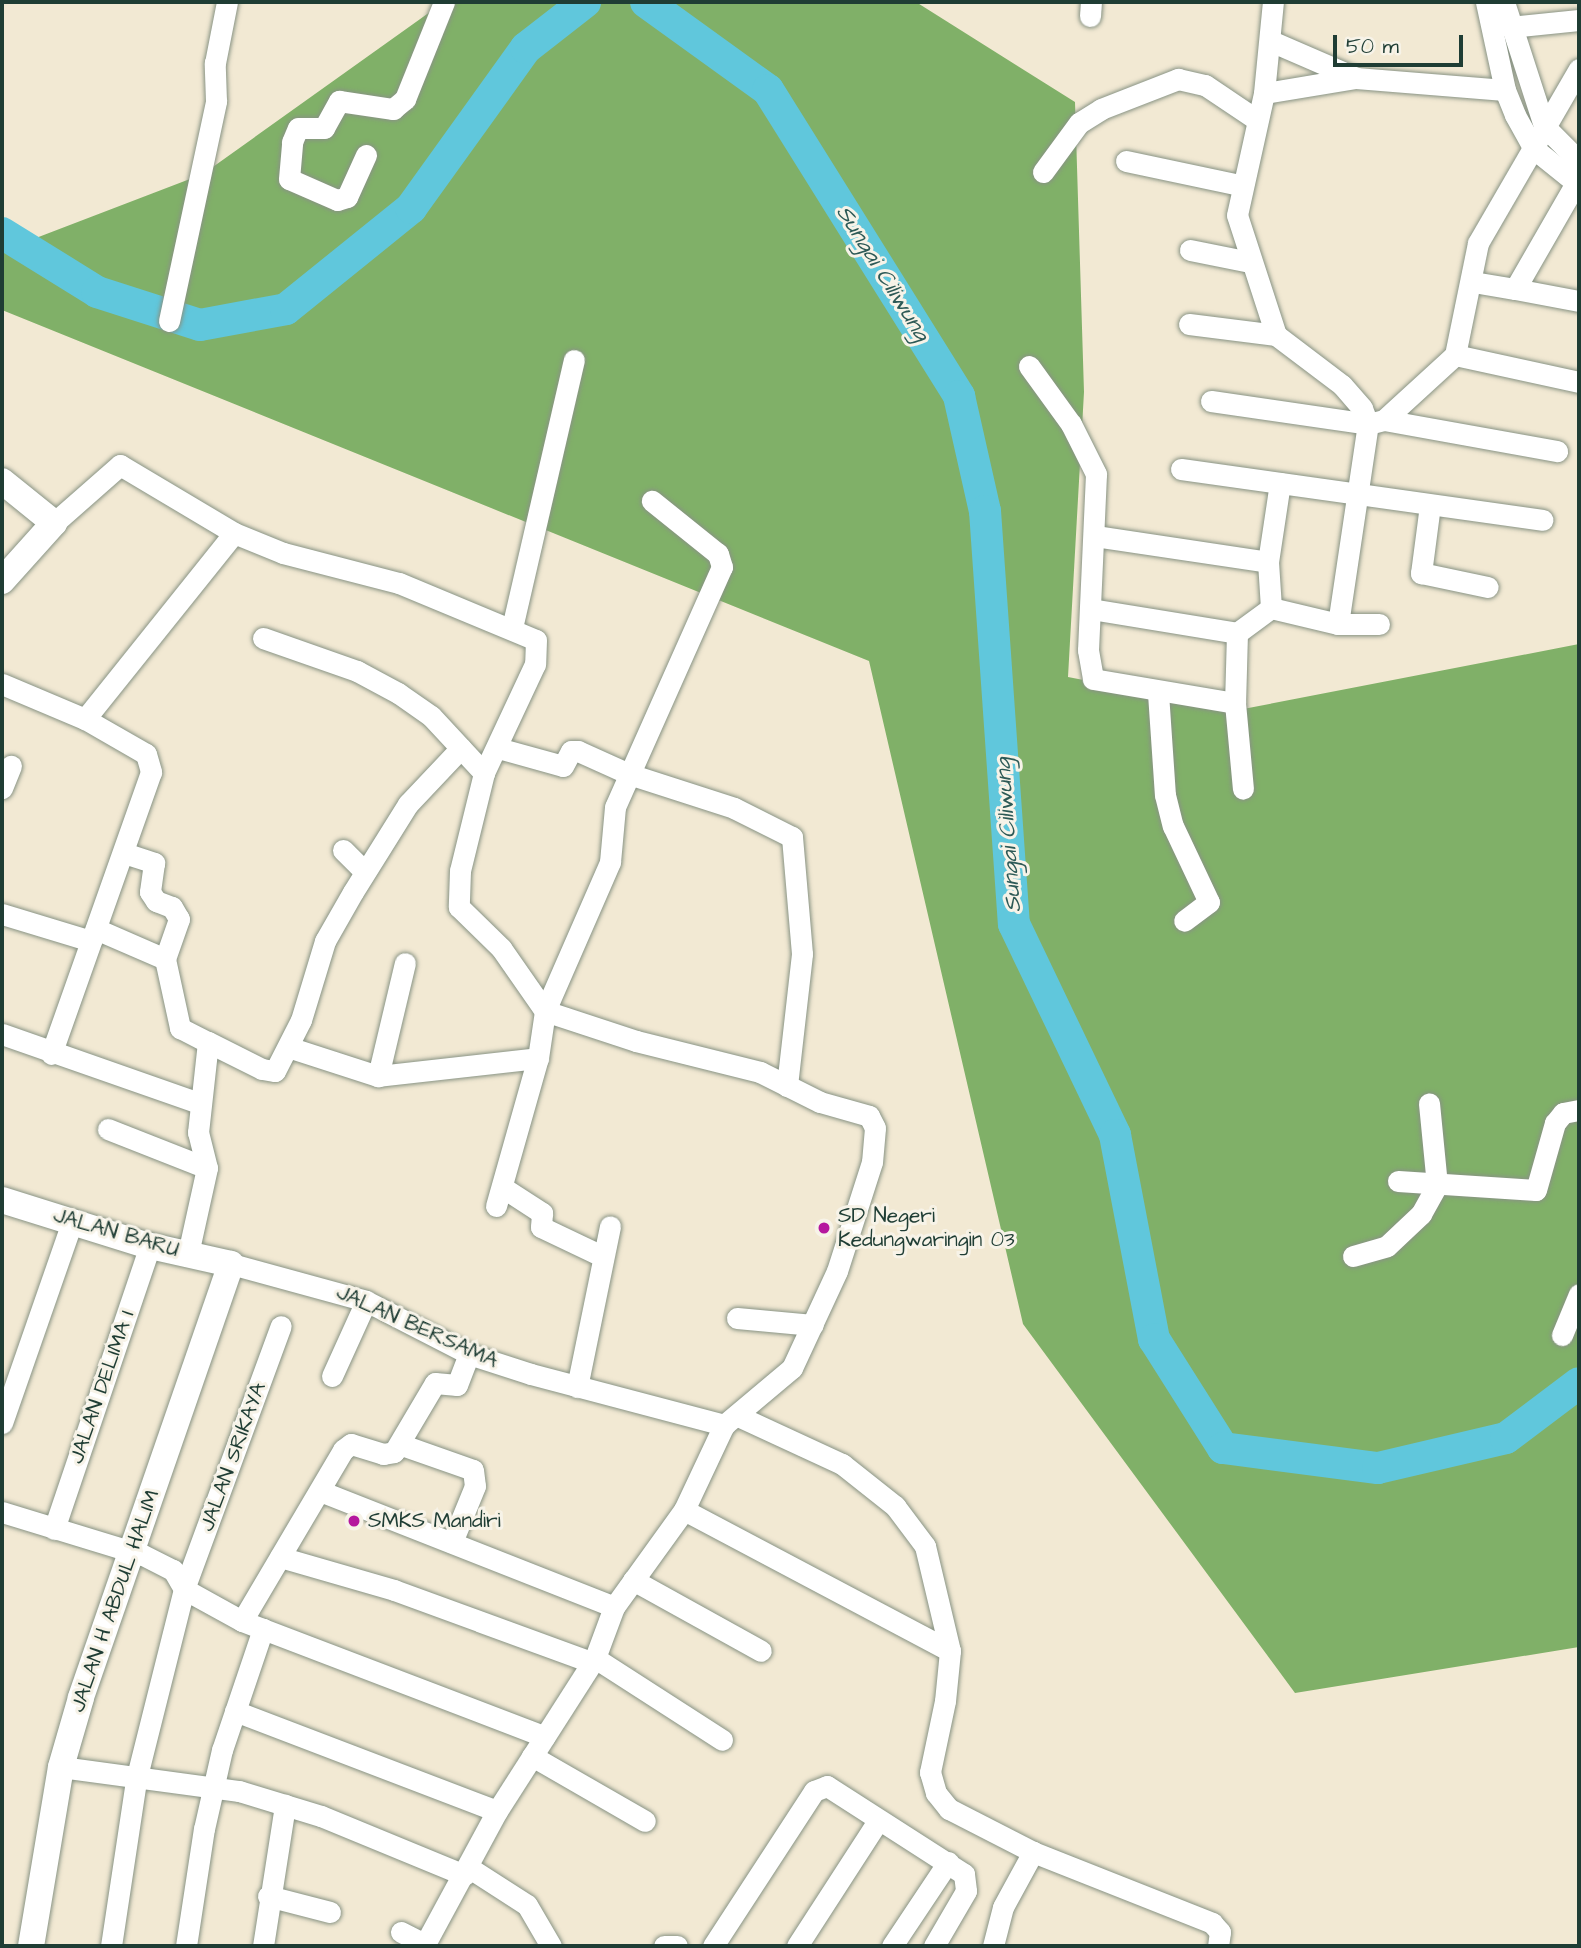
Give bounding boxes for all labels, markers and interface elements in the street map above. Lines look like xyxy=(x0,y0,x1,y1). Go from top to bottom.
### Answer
scale bar xyxy=(1336,21,1466,65)
text: 50 m xyxy=(1346,32,1399,61)
water label: Sungai Ciliwung xyxy=(830,200,936,346)
water label: Sungai Ciliwung xyxy=(989,757,1027,913)
street label: JALAN BARU xyxy=(50,1203,182,1263)
place label: SD Negeri Kedungwaringin 03 xyxy=(838,1203,1015,1253)
marker: SD Negeri Kedungwaringin 03 xyxy=(816,1220,832,1236)
street label: JALAN BERSAMA xyxy=(332,1280,502,1374)
street label: JALAN DELIMA I xyxy=(64,1307,140,1467)
street label: JALAN SRIKAYA xyxy=(194,1379,272,1535)
street label: JALAN H ABDUL HALIM xyxy=(65,1487,165,1715)
place label: SMKS Mandiri xyxy=(368,1508,501,1534)
marker: SMKS Mandiri xyxy=(346,1513,362,1529)

